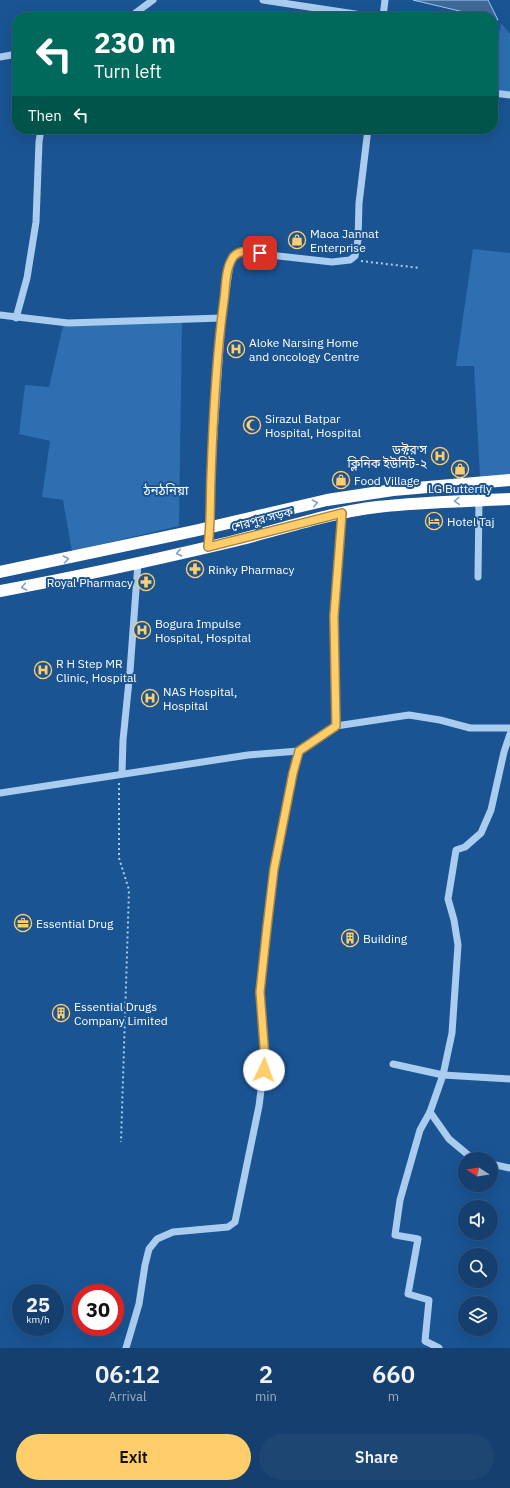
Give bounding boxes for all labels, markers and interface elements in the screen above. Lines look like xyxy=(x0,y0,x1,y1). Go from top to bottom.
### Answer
text: 230 m xyxy=(94,24,176,61)
icon: left xyxy=(28,28,80,80)
text: Turn left xyxy=(94,60,162,83)
icon: left xyxy=(70,104,92,126)
text: Then xyxy=(28,106,62,125)
place label: Maoa Jannat Enterprise xyxy=(310,226,379,255)
shop icon: Maoa Jannat Enterprise xyxy=(287,230,307,250)
pin xyxy=(243,236,277,270)
icon: arrive xyxy=(249,242,271,264)
place label: Aloke Narsing Home and oncology Centre xyxy=(249,335,360,364)
hospital icon: Aloke Narsing Home and oncology Centre xyxy=(226,339,246,359)
place label: Sirazul Batpar Hospital, Hospital xyxy=(265,411,361,440)
mosque icon: Sirazul Batpar Hospital, Hospital xyxy=(242,415,262,435)
place label: ডক্টর'স ক্লিনিক ইউনিট-২ xyxy=(346,442,428,471)
hospital icon: ডক্টর'স ক্লিনিক ইউনিট-২ xyxy=(430,446,450,466)
shop icon: LG Butterfly xyxy=(450,459,470,479)
shop icon: Food Village xyxy=(331,470,351,490)
place label: Food Village xyxy=(354,473,420,488)
place label: LG Butterfly xyxy=(428,481,492,496)
district label: ঠনঠনিয়া xyxy=(143,482,189,499)
one-way arrow xyxy=(454,497,460,506)
one-way arrow xyxy=(312,499,319,507)
street label: শেরপুর সড়ক xyxy=(229,503,295,535)
hotel icon: Hotel Taj xyxy=(424,511,444,531)
place label: Hotel Taj xyxy=(447,514,494,529)
one-way arrow xyxy=(176,549,182,557)
one-way arrow xyxy=(62,555,69,563)
pharmacy icon: Rinky Pharmacy xyxy=(185,559,205,579)
place label: Rinky Pharmacy xyxy=(208,562,294,577)
pharmacy icon: Royal Pharmacy xyxy=(136,572,156,592)
place label: Royal Pharmacy xyxy=(47,575,133,590)
one-way arrow xyxy=(21,582,27,590)
place label: Bogura Impulse Hospital, Hospital xyxy=(155,616,251,645)
hospital icon: Bogura Impulse Hospital, Hospital xyxy=(132,620,152,640)
place label: R H Step MR Clinic, Hospital xyxy=(56,656,137,685)
hospital icon: R H Step MR Clinic, Hospital xyxy=(33,660,53,680)
place label: NAS Hospital, Hospital xyxy=(163,684,237,713)
hospital icon: NAS Hospital, Hospital xyxy=(140,688,160,708)
office icon: Essential Drug xyxy=(13,913,33,933)
place label: Essential Drug xyxy=(36,916,114,931)
building icon: Building xyxy=(340,928,360,948)
place label: Building xyxy=(363,931,408,946)
place label: Essential Drugs Company Limited xyxy=(74,999,168,1028)
building icon: Essential Drugs Company Limited xyxy=(51,1003,71,1023)
position arrow xyxy=(243,1049,285,1091)
north arrow xyxy=(458,1152,498,1192)
map controls xyxy=(458,1152,498,1336)
button: sound xyxy=(458,1200,498,1240)
button: search xyxy=(458,1248,498,1288)
speed limit sign: 30 xyxy=(72,1284,124,1336)
text: 25 xyxy=(26,1291,50,1318)
button: layers xyxy=(458,1296,498,1336)
text: km/h xyxy=(26,1313,50,1326)
text: 06:12 xyxy=(95,1358,160,1390)
text: 2 xyxy=(259,1358,273,1390)
text: 660 xyxy=(372,1358,415,1390)
text: Arrival xyxy=(109,1388,146,1405)
text: min xyxy=(255,1388,277,1405)
text: m xyxy=(388,1388,399,1405)
button: Exit xyxy=(16,1434,251,1480)
button: Share xyxy=(259,1434,494,1480)

